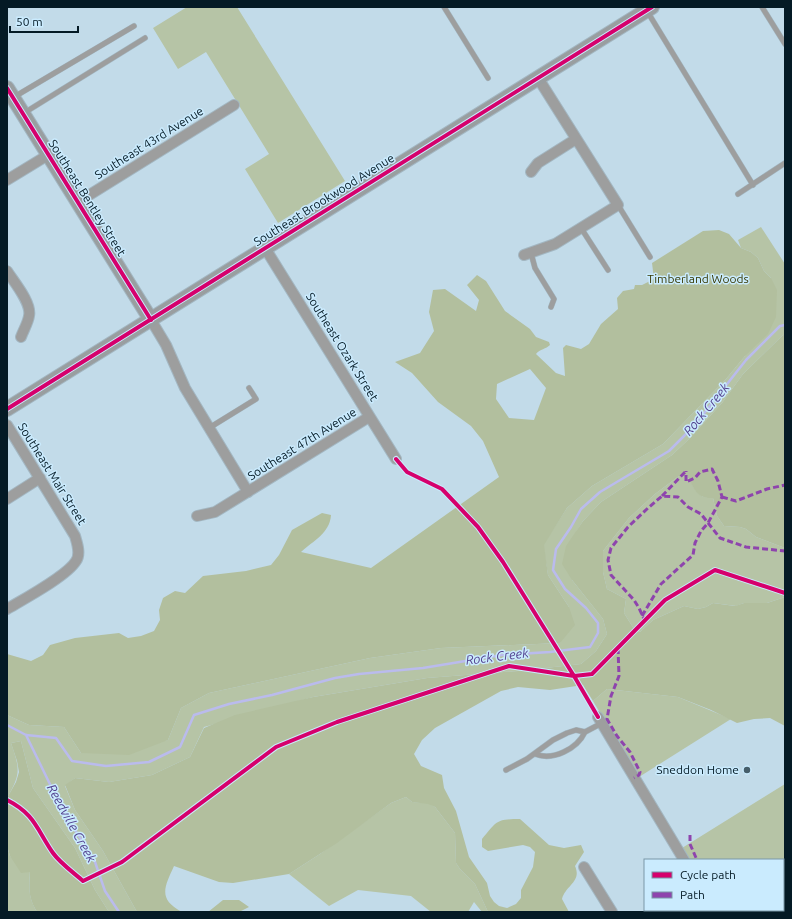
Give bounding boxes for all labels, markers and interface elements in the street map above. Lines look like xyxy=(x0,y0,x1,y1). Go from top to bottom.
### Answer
scale bar xyxy=(10,8,78,34)
text: 50 m xyxy=(16,15,43,28)
street label: Southeast 43rd Avenue xyxy=(92,104,205,181)
street label: Southeast Bentley Street xyxy=(46,137,129,259)
street label: Southeast Brookwood Avenue xyxy=(251,151,396,248)
park label: Timberland Woods xyxy=(647,272,749,285)
street label: Southeast Ozark Street xyxy=(304,290,381,403)
water label: Rock Creek xyxy=(680,380,732,438)
street label: Southeast 47th Avenue xyxy=(245,405,358,482)
street label: Southeast Mair Street xyxy=(16,420,89,527)
water label: Rock Creek xyxy=(465,645,530,667)
place label: Sneddon Home xyxy=(656,763,739,776)
marker: Sneddon Home xyxy=(742,765,752,775)
water label: Reedville Creek xyxy=(45,781,99,865)
legend xyxy=(644,859,784,911)
text: Cycle path xyxy=(680,868,736,881)
text: Path xyxy=(680,888,705,901)

